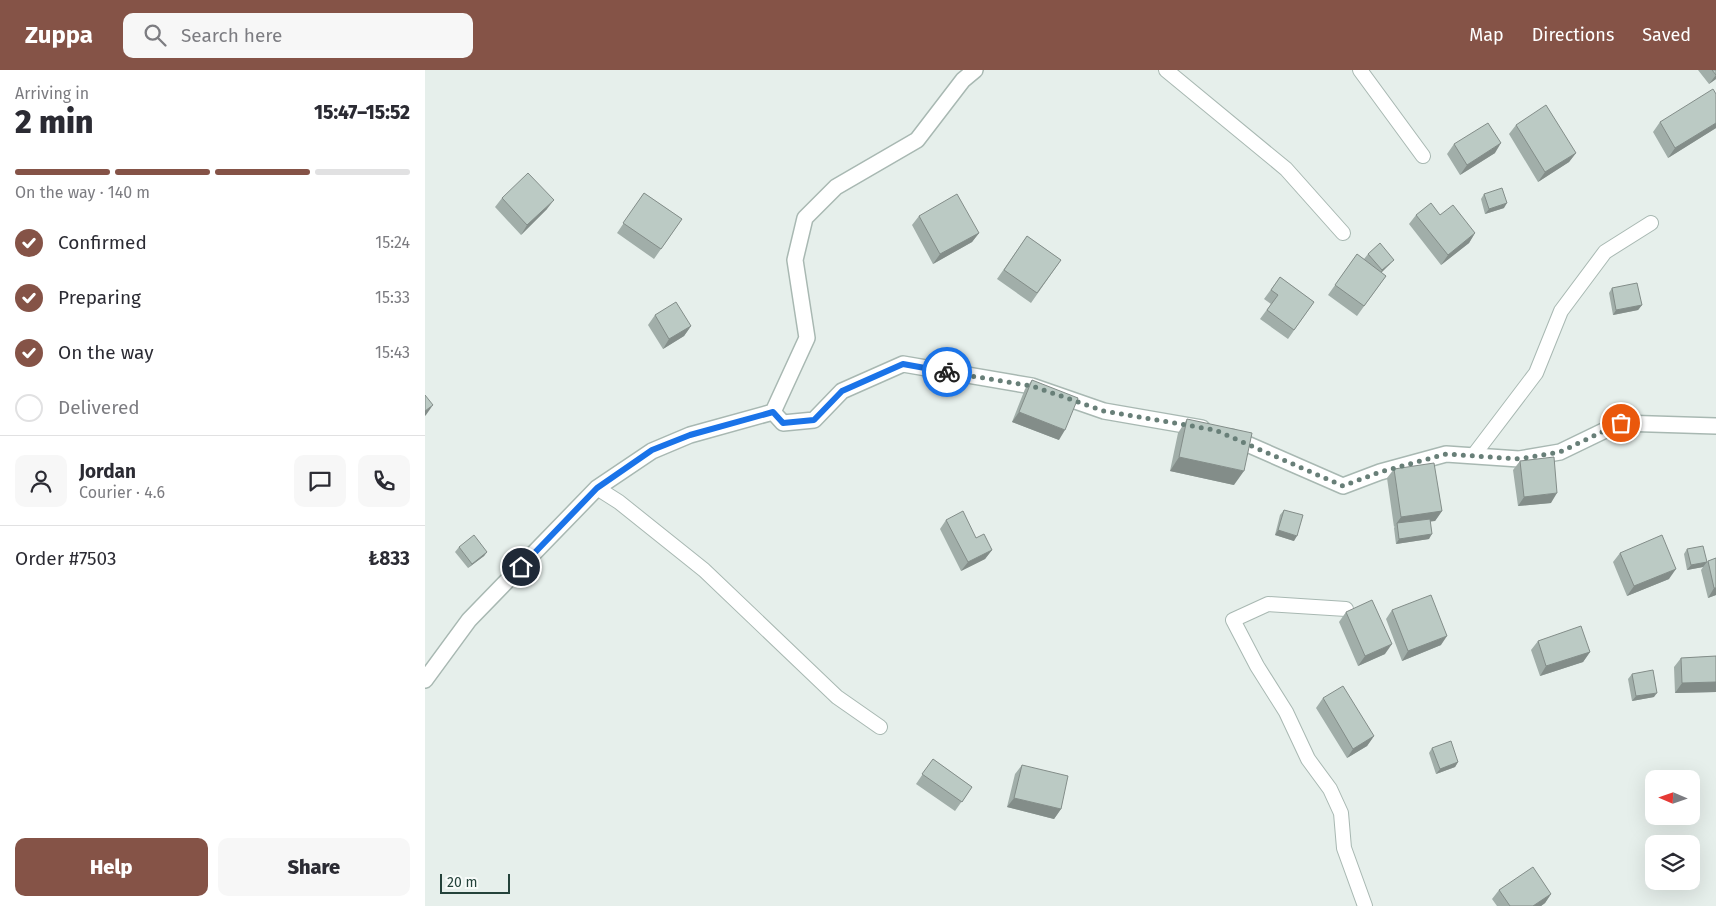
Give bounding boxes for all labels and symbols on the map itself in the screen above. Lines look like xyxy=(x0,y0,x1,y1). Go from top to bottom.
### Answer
courier xyxy=(922,347,972,397)
pin xyxy=(1600,402,1642,444)
pin xyxy=(500,546,542,588)
north arrow xyxy=(1645,770,1700,825)
scale bar xyxy=(440,871,510,894)

